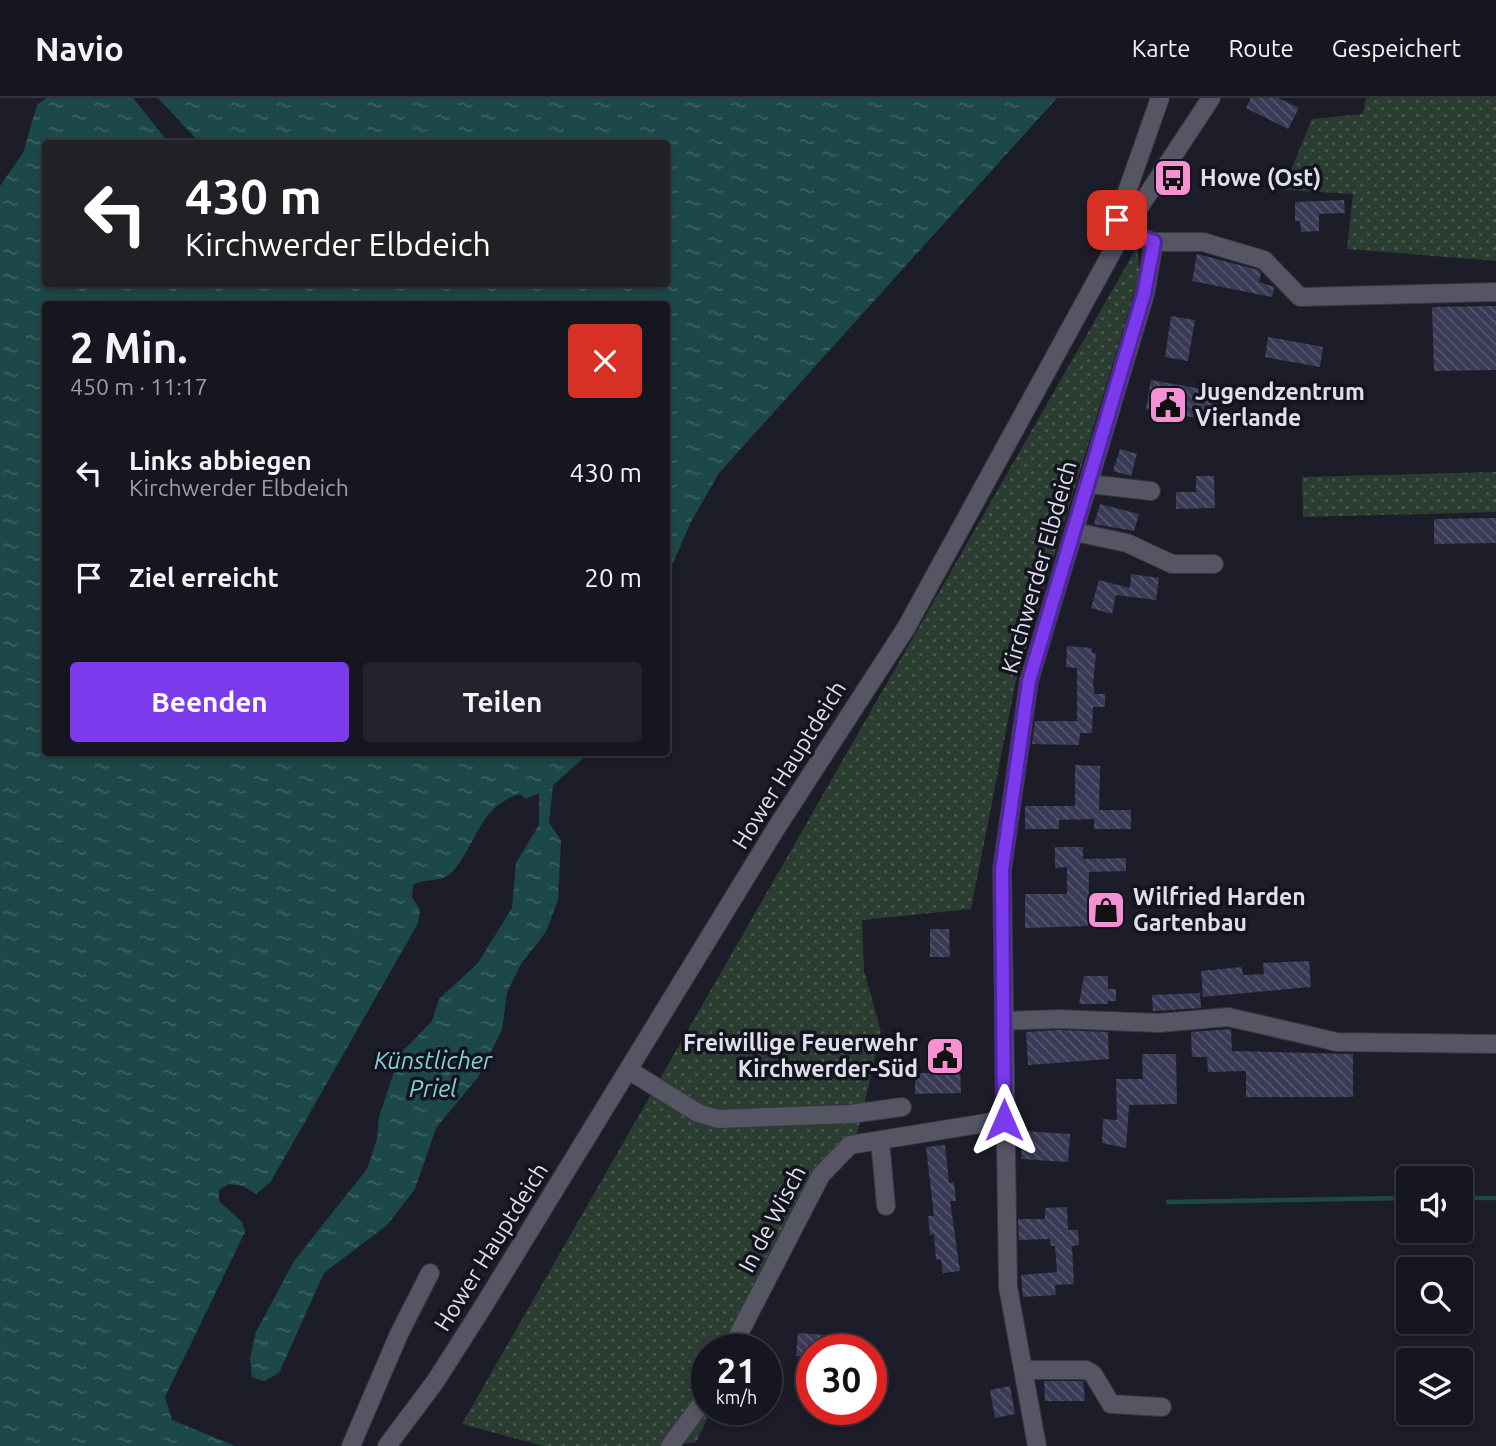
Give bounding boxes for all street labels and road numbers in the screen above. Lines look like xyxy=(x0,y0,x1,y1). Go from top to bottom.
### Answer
street label: Kirchwerder Elbdeich xyxy=(996,458,1081,676)
street label: Hower Hauptdeich xyxy=(727,676,850,853)
street label: Hower Hauptdeich xyxy=(429,1158,552,1335)
street label: In de Wisch xyxy=(733,1161,810,1276)

